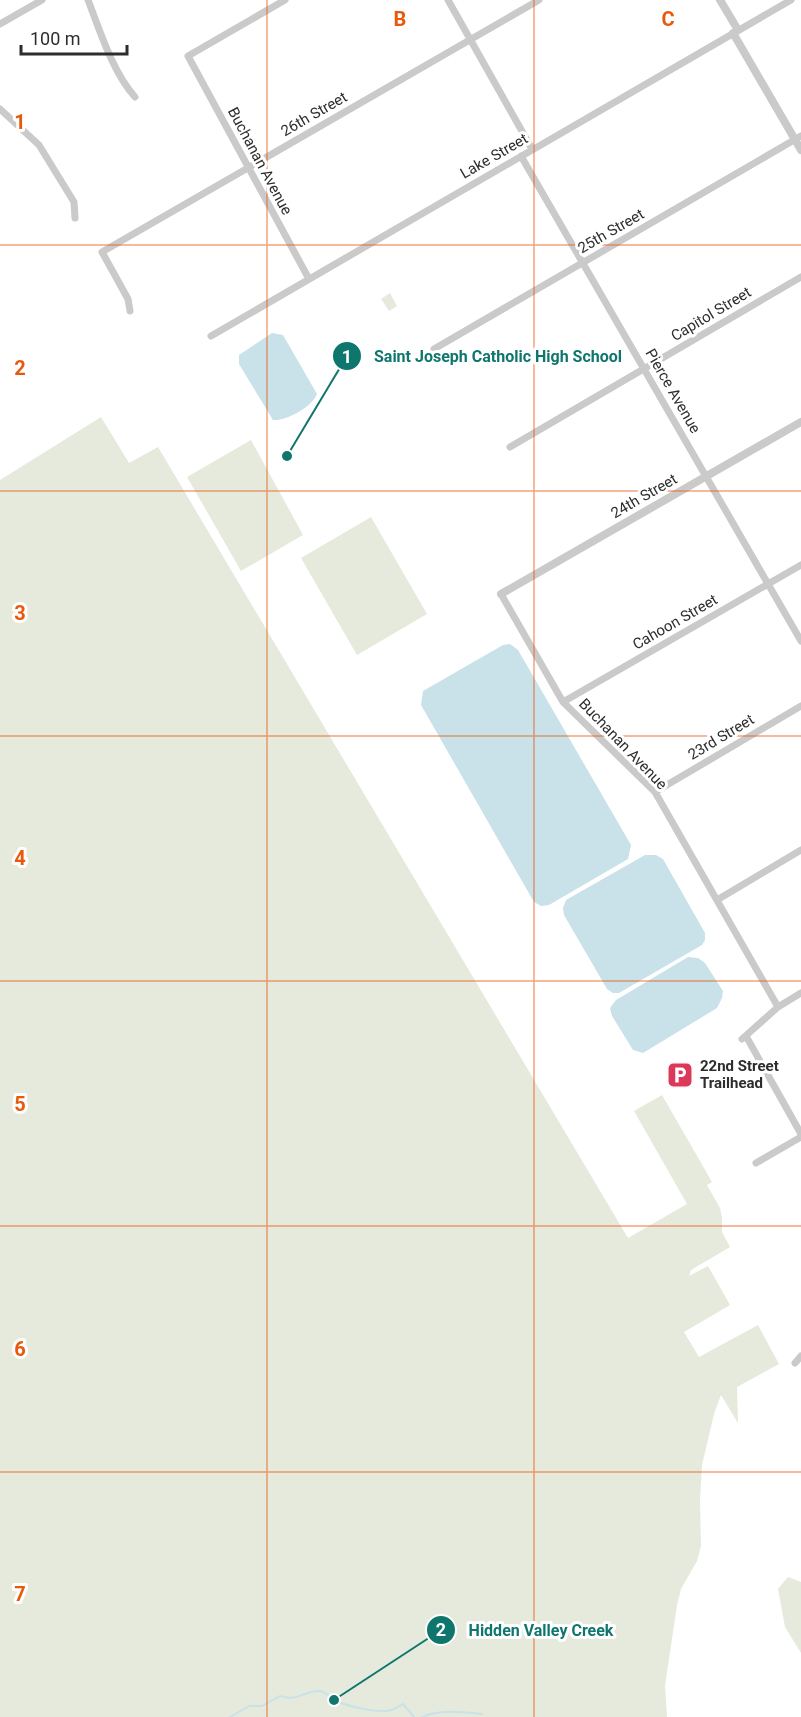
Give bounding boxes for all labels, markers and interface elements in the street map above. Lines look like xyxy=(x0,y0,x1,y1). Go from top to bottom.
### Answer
text: B xyxy=(394,7,406,31)
text: C xyxy=(661,7,675,31)
scale bar xyxy=(21,18,128,56)
text: 100 m xyxy=(30,28,81,49)
street label: 26th Street xyxy=(278,88,350,140)
street label: Buchanan Avenue xyxy=(224,104,296,218)
text: 1 xyxy=(14,110,26,134)
street label: Lake Street xyxy=(457,129,531,183)
street label: 25th Street xyxy=(575,205,647,257)
street label: Capitol Street xyxy=(668,283,754,345)
callout: Saint Joseph Catholic High School xyxy=(332,339,634,373)
text: 1 xyxy=(342,346,352,367)
street label: Pierce Avenue xyxy=(642,346,704,436)
text: Saint Joseph Catholic High School xyxy=(374,347,622,366)
text: 2 xyxy=(14,356,26,380)
street label: 24th Street xyxy=(608,470,680,522)
street label: Cahoon Street xyxy=(629,590,721,654)
text: 3 xyxy=(14,601,26,625)
street label: Buchanan Avenue xyxy=(575,695,671,793)
street label: 23rd Street xyxy=(685,710,757,764)
text: 4 xyxy=(14,846,26,870)
place label: 22nd Street Trailhead xyxy=(700,1057,779,1092)
parking icon: 22nd Street Trailhead xyxy=(665,1060,695,1090)
text: 5 xyxy=(14,1092,26,1116)
text: 6 xyxy=(14,1337,26,1361)
text: 7 xyxy=(14,1582,26,1606)
callout: Hidden Valley Creek xyxy=(426,1613,625,1647)
text: 2 xyxy=(436,1619,446,1640)
text: Hidden Valley Creek xyxy=(469,1621,614,1640)

